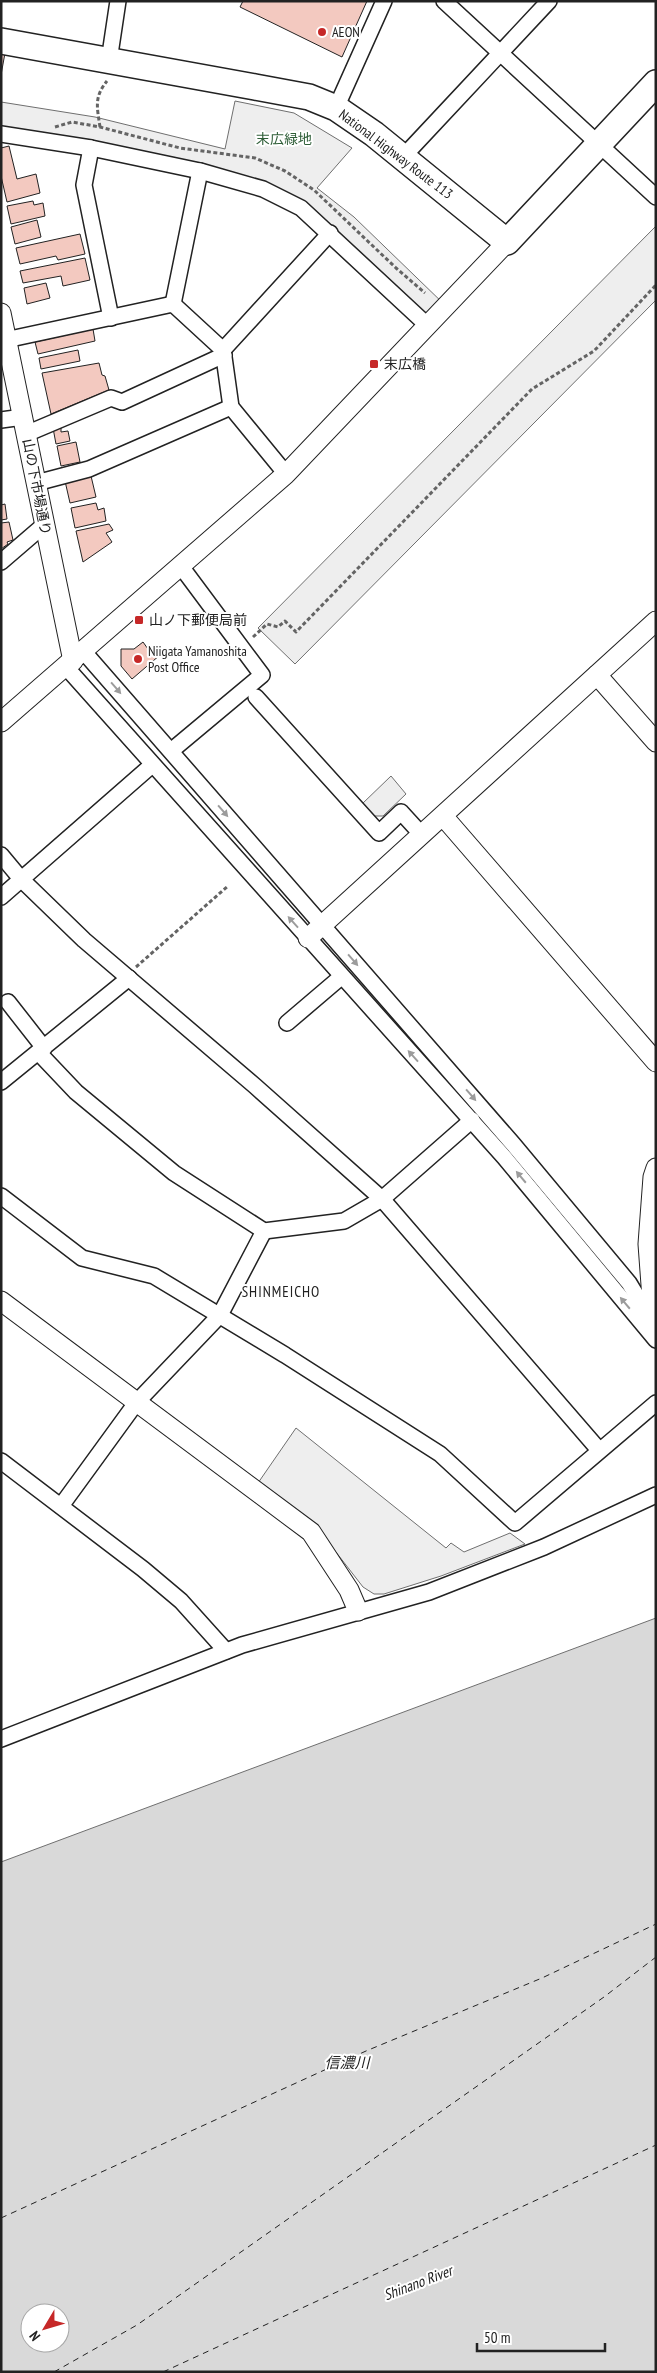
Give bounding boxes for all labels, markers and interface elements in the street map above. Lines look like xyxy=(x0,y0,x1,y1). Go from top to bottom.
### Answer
place label: AEON xyxy=(332,23,360,41)
marker: AEON xyxy=(316,26,328,38)
street label: National Highway Route 113 xyxy=(335,105,457,203)
park label: 末広緑地 xyxy=(256,130,312,148)
place label: 末広橋 xyxy=(384,355,426,373)
marker: 末広橋 xyxy=(368,358,380,370)
street label: 山の下市場通り xyxy=(19,437,55,537)
place label: 山ノ下郵便局前 xyxy=(149,611,247,629)
marker: 山ノ下郵便局前 xyxy=(133,614,145,626)
place label: Niigata Yamanoshita Post Office xyxy=(148,642,247,676)
marker: Niigata Yamanoshita Post Office xyxy=(132,653,144,665)
one-way arrow xyxy=(111,682,122,695)
one-way arrow xyxy=(217,804,229,816)
one-way arrow xyxy=(287,916,299,928)
one-way arrow xyxy=(347,953,359,965)
one-way arrow xyxy=(407,1050,419,1062)
one-way arrow xyxy=(465,1089,477,1101)
one-way arrow xyxy=(515,1172,527,1184)
district label: SHINMEICHO xyxy=(242,1282,320,1301)
one-way arrow xyxy=(619,1296,630,1309)
water label: 信濃川 xyxy=(324,2053,371,2072)
water label: Shinano River xyxy=(381,2260,456,2304)
north arrow xyxy=(20,2303,70,2353)
scale bar xyxy=(477,2320,604,2352)
text: N xyxy=(25,2327,44,2345)
text: 50 m xyxy=(484,2328,510,2347)

